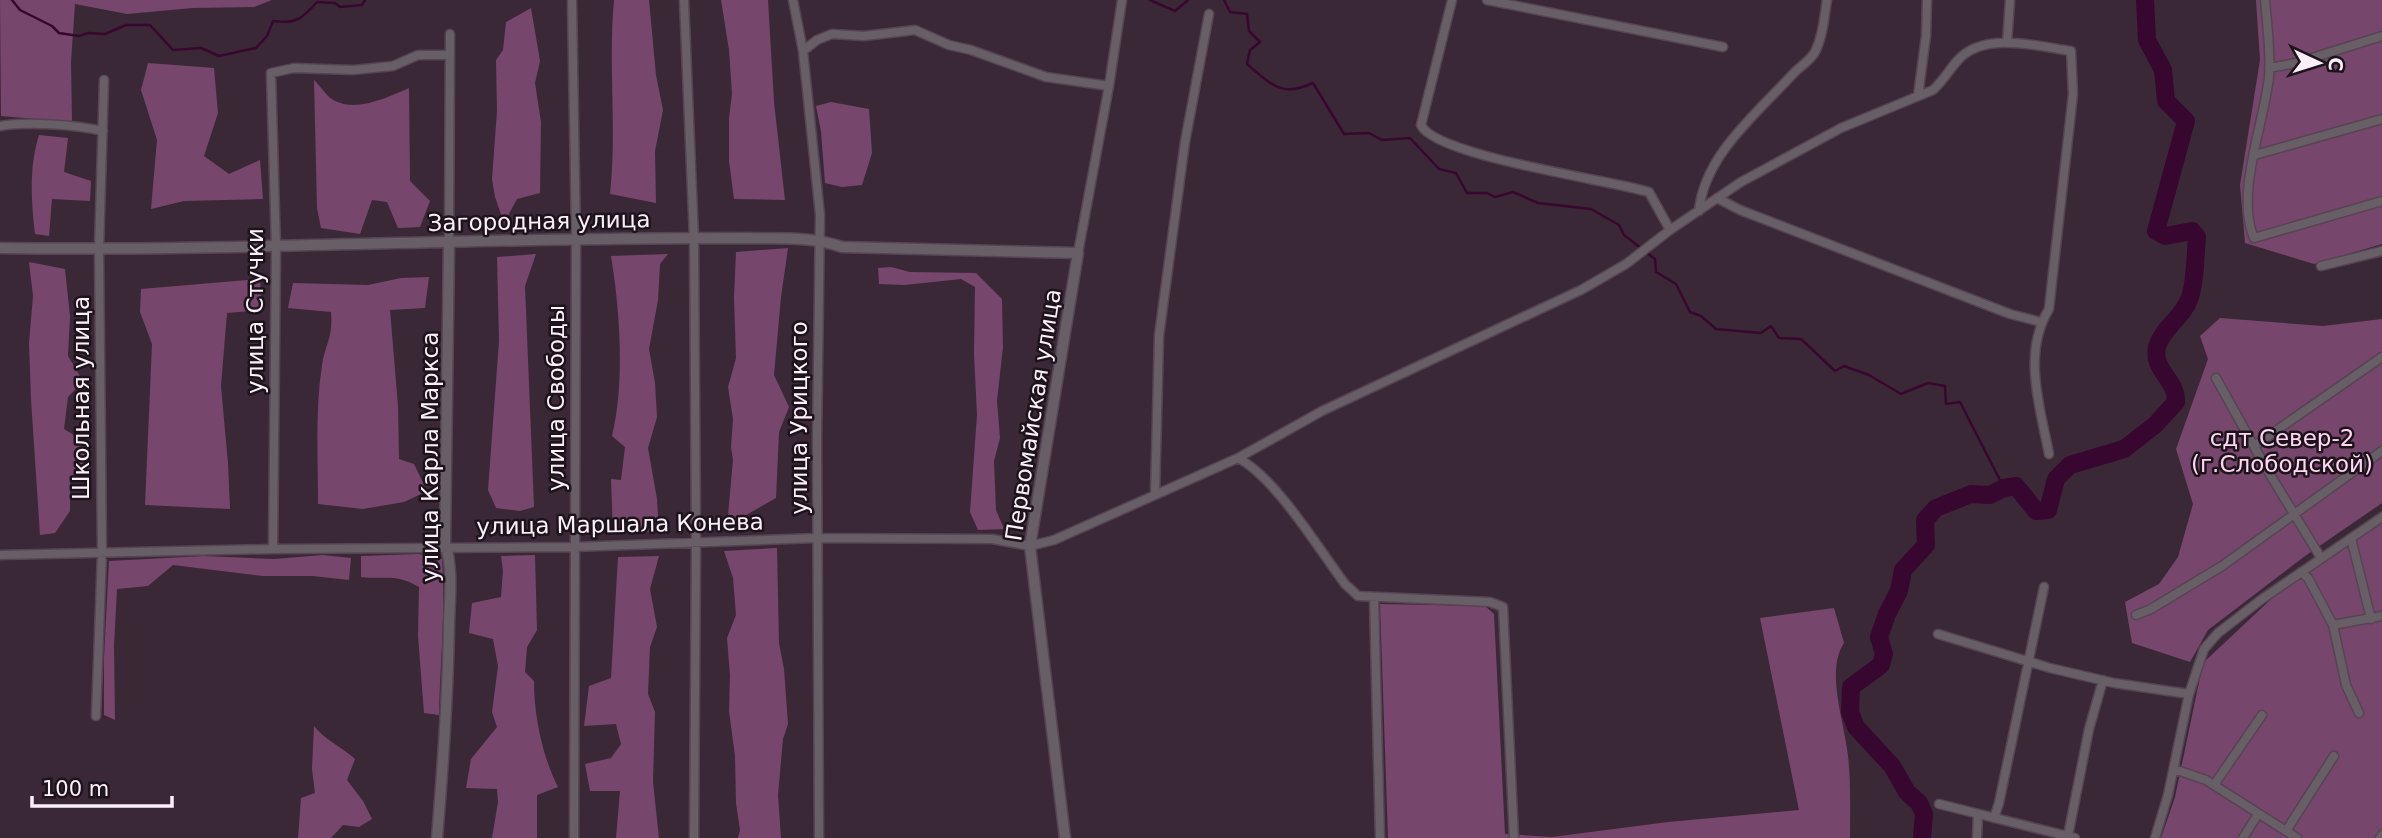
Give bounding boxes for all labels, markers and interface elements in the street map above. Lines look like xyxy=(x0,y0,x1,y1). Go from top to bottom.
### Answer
north arrow xyxy=(2284,28,2354,98)
text: С xyxy=(2324,56,2347,72)
street label: Загородная улица xyxy=(427,206,651,236)
street label: улица Стучки xyxy=(242,228,268,394)
street label: Первомайская улица xyxy=(1000,287,1066,543)
street label: Школьная улица xyxy=(68,296,94,500)
street label: улица Свободы xyxy=(543,305,569,491)
street label: улица Урицкого xyxy=(786,321,812,515)
street label: улица Карла Маркса xyxy=(417,332,443,582)
park label: сдт Север-2 (г.Слободской) xyxy=(2191,425,2373,477)
street label: улица Маршала Конева xyxy=(476,508,764,540)
scale bar xyxy=(32,764,172,808)
text: 100 m xyxy=(42,777,109,801)

